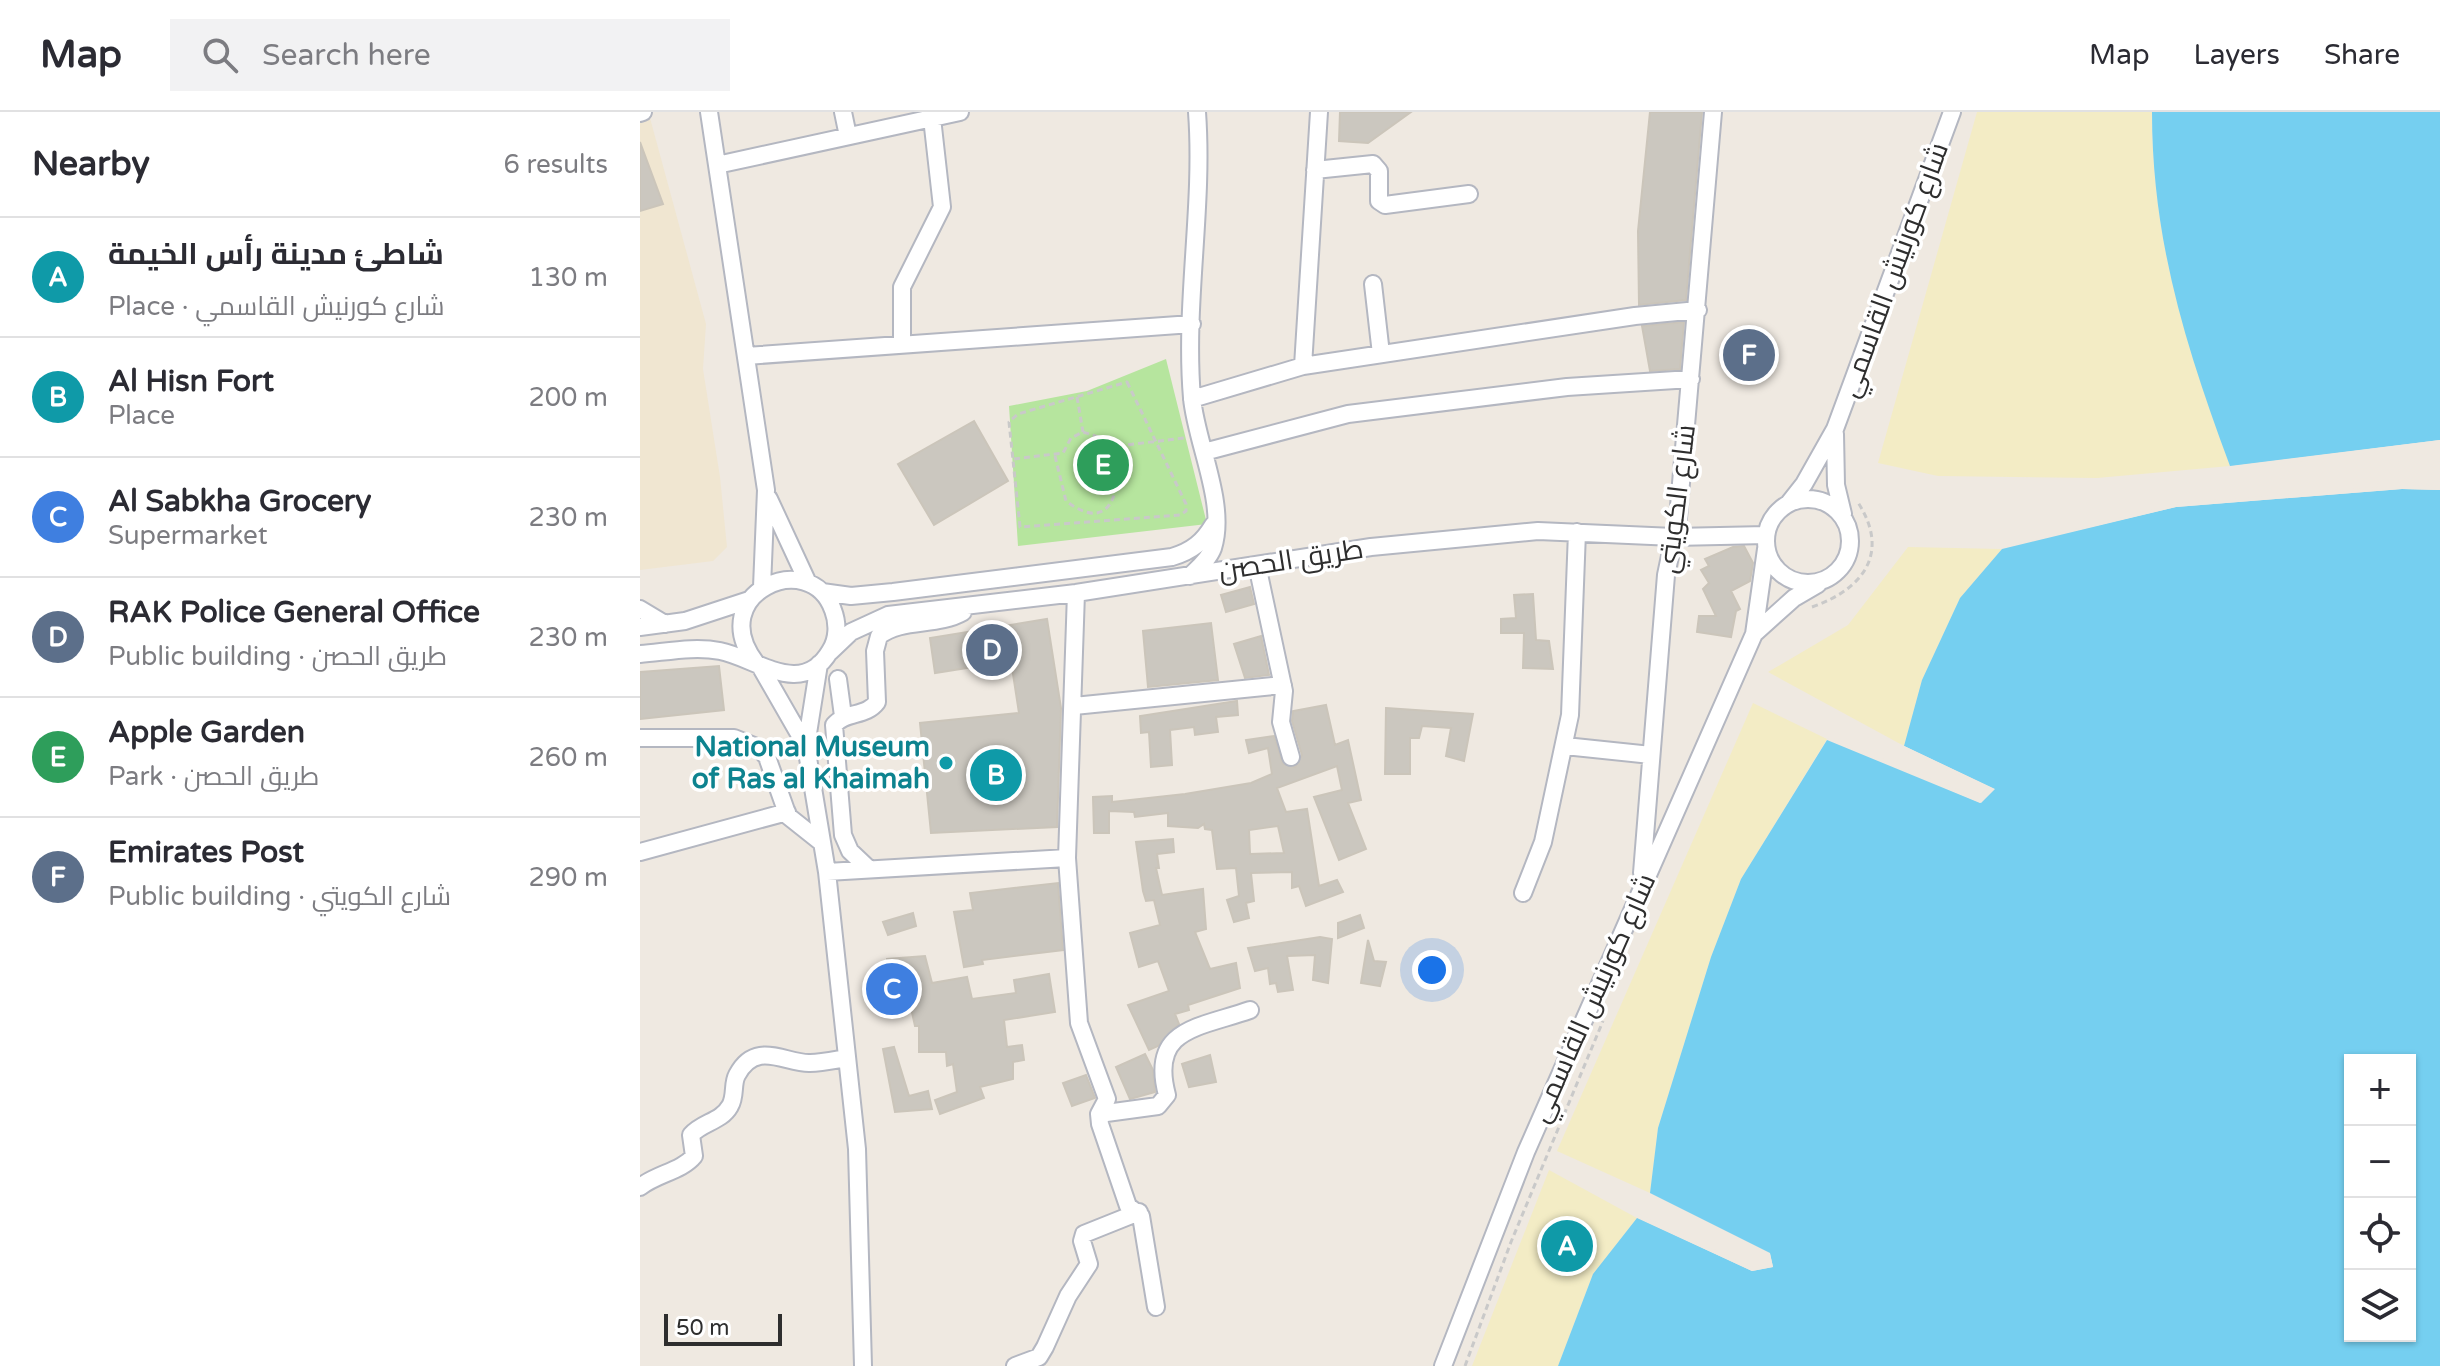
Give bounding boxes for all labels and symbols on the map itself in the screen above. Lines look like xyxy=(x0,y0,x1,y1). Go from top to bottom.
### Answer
street label: شارع كورنيش القاسمي xyxy=(1832,138,1960,403)
pin: F xyxy=(1723,325,1775,385)
street label: شارع الكويتي xyxy=(1651,423,1707,576)
pin: E xyxy=(1077,435,1129,495)
street label: طريق الحصن xyxy=(1216,532,1366,588)
pin: D xyxy=(966,620,1018,680)
place label: National Museum of Ras al Khaimah xyxy=(692,730,930,796)
pin: B xyxy=(970,745,1022,805)
marker: National Museum of Ras al Khaimah xyxy=(937,754,955,772)
street label: شارع كورنيش القاسمي xyxy=(1523,868,1667,1129)
your location xyxy=(1412,950,1452,990)
pin: C xyxy=(866,959,918,1019)
pin: A xyxy=(1541,1216,1593,1276)
scale bar xyxy=(664,1310,782,1346)

